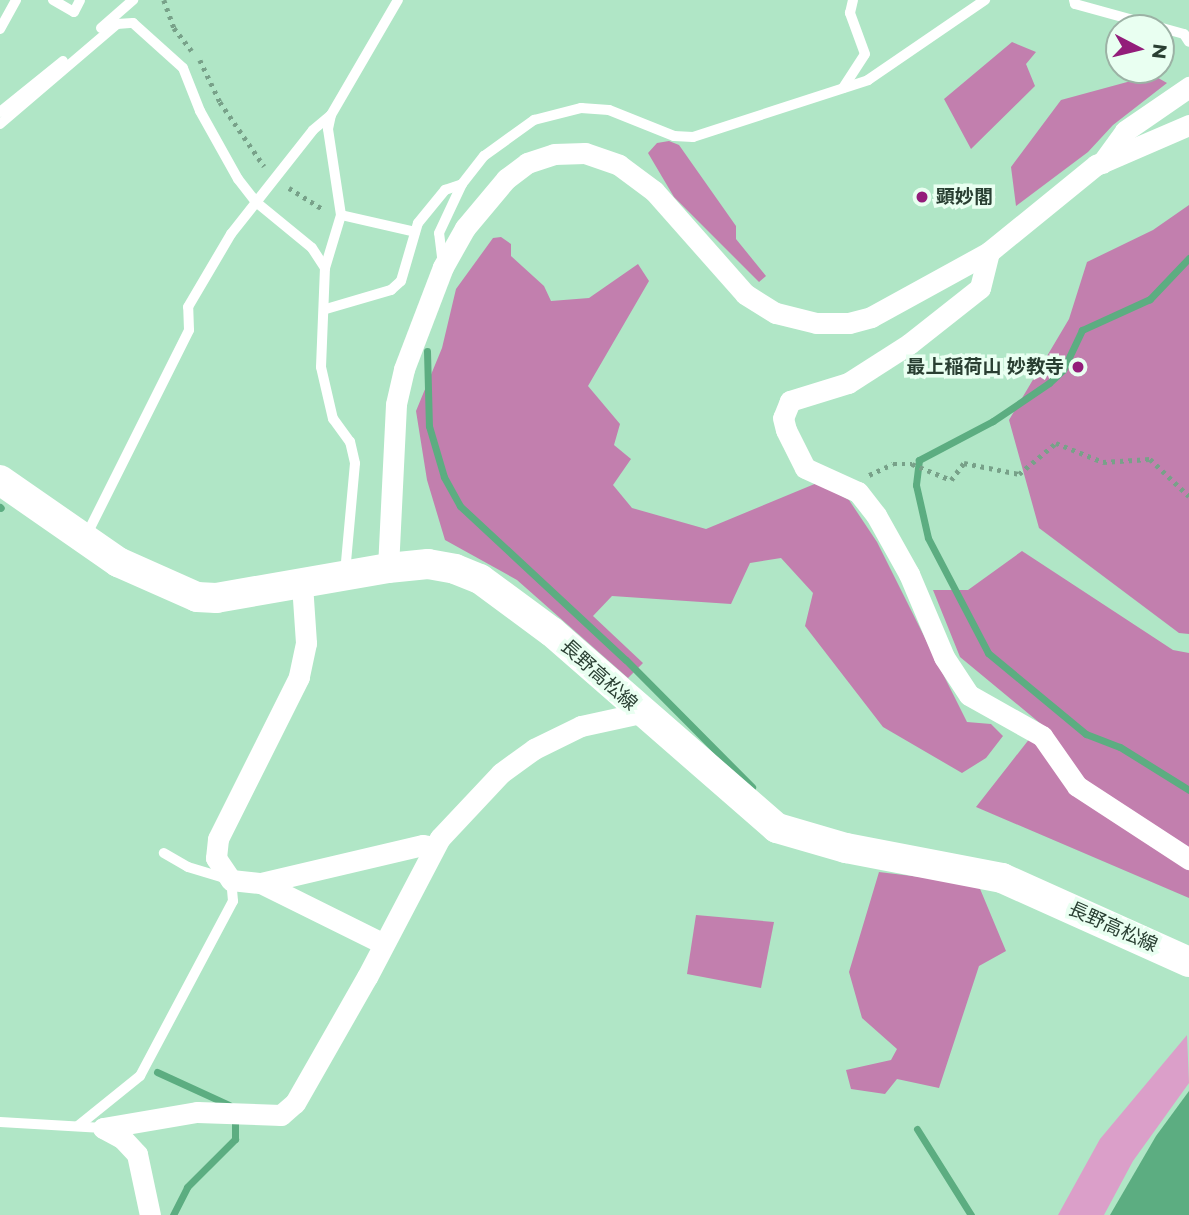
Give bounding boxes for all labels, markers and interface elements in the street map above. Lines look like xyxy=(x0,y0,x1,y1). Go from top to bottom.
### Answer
north arrow xyxy=(1105,14,1175,84)
text: N xyxy=(1147,42,1172,60)
place label: 顕妙閣 xyxy=(936,186,993,208)
marker: 顕妙閣 xyxy=(914,189,930,205)
place label: 最上稲荷山 妙教寺 xyxy=(907,356,1064,378)
marker: 最上稲荷山 妙教寺 xyxy=(1070,359,1086,375)
street label: 長野高松線 xyxy=(556,635,642,715)
street label: 長野高松線 xyxy=(1065,897,1161,957)

